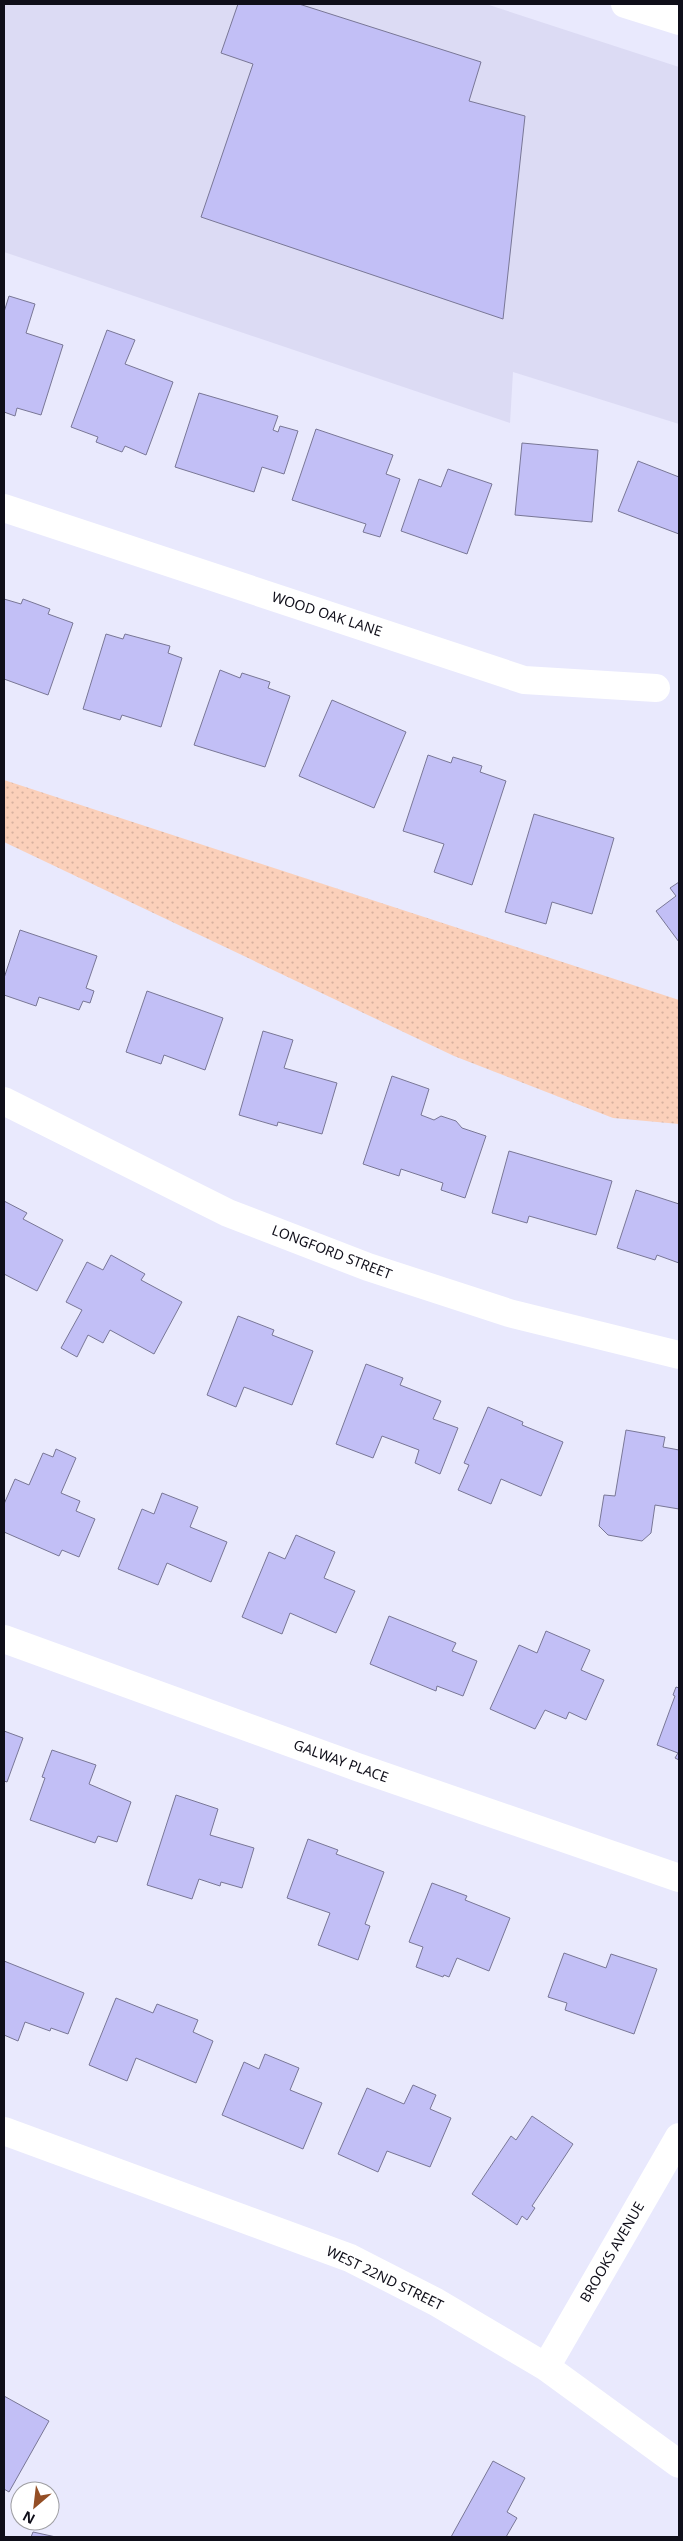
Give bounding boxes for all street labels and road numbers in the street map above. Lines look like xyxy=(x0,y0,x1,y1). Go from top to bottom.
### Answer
street label: WOOD OAK LANE xyxy=(269,587,385,640)
street label: LONGFORD STREET xyxy=(269,1220,395,1283)
street label: GALWAY PLACE xyxy=(291,1735,391,1786)
street label: BROOKS AVENUE xyxy=(575,2198,648,2305)
street label: WEST 22ND STREET xyxy=(324,2241,447,2314)

